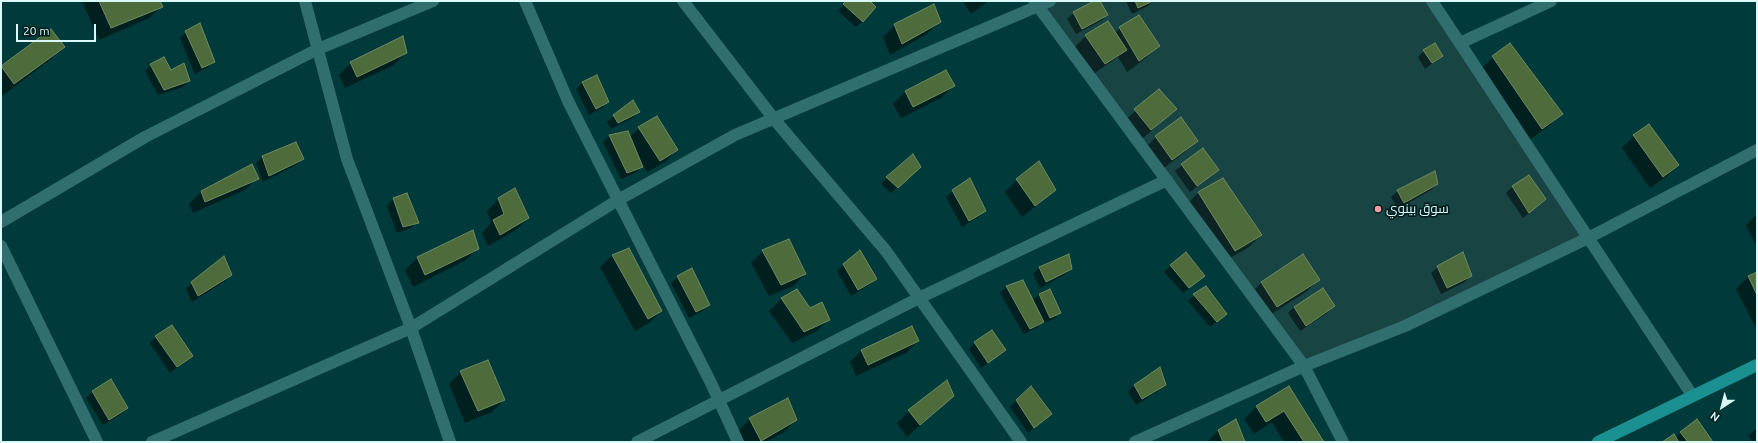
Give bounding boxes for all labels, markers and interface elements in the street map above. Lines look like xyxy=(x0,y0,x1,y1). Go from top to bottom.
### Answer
scale bar xyxy=(18,16,98,42)
text: 20 m xyxy=(23,24,50,37)
place label: سوق بينوي xyxy=(1386,201,1449,217)
marker: سوق بينوي xyxy=(1373,204,1383,214)
north arrow xyxy=(1702,387,1742,427)
text: N xyxy=(1708,409,1722,424)

